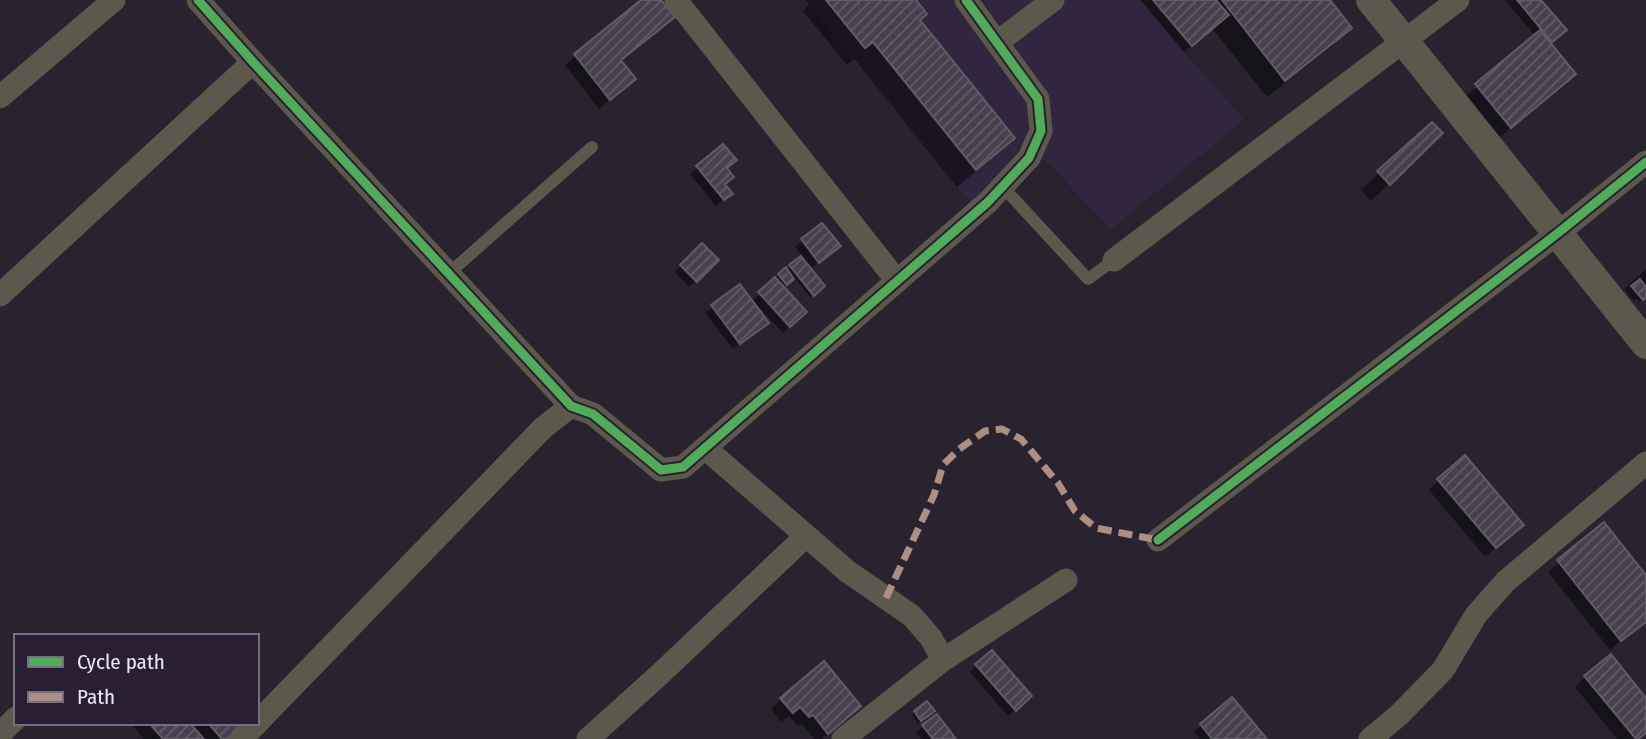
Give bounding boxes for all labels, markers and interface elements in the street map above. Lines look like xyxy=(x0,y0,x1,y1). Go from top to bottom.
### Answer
legend xyxy=(14,634,259,725)
text: Cycle path xyxy=(77,649,165,675)
text: Path xyxy=(77,684,115,710)

